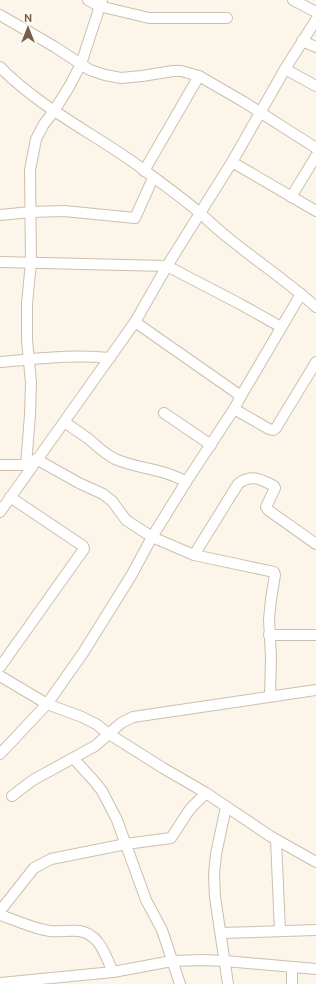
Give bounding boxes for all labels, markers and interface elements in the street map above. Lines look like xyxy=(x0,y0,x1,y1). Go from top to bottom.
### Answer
north arrow xyxy=(8,8,48,48)
text: N xyxy=(24,12,32,24)

